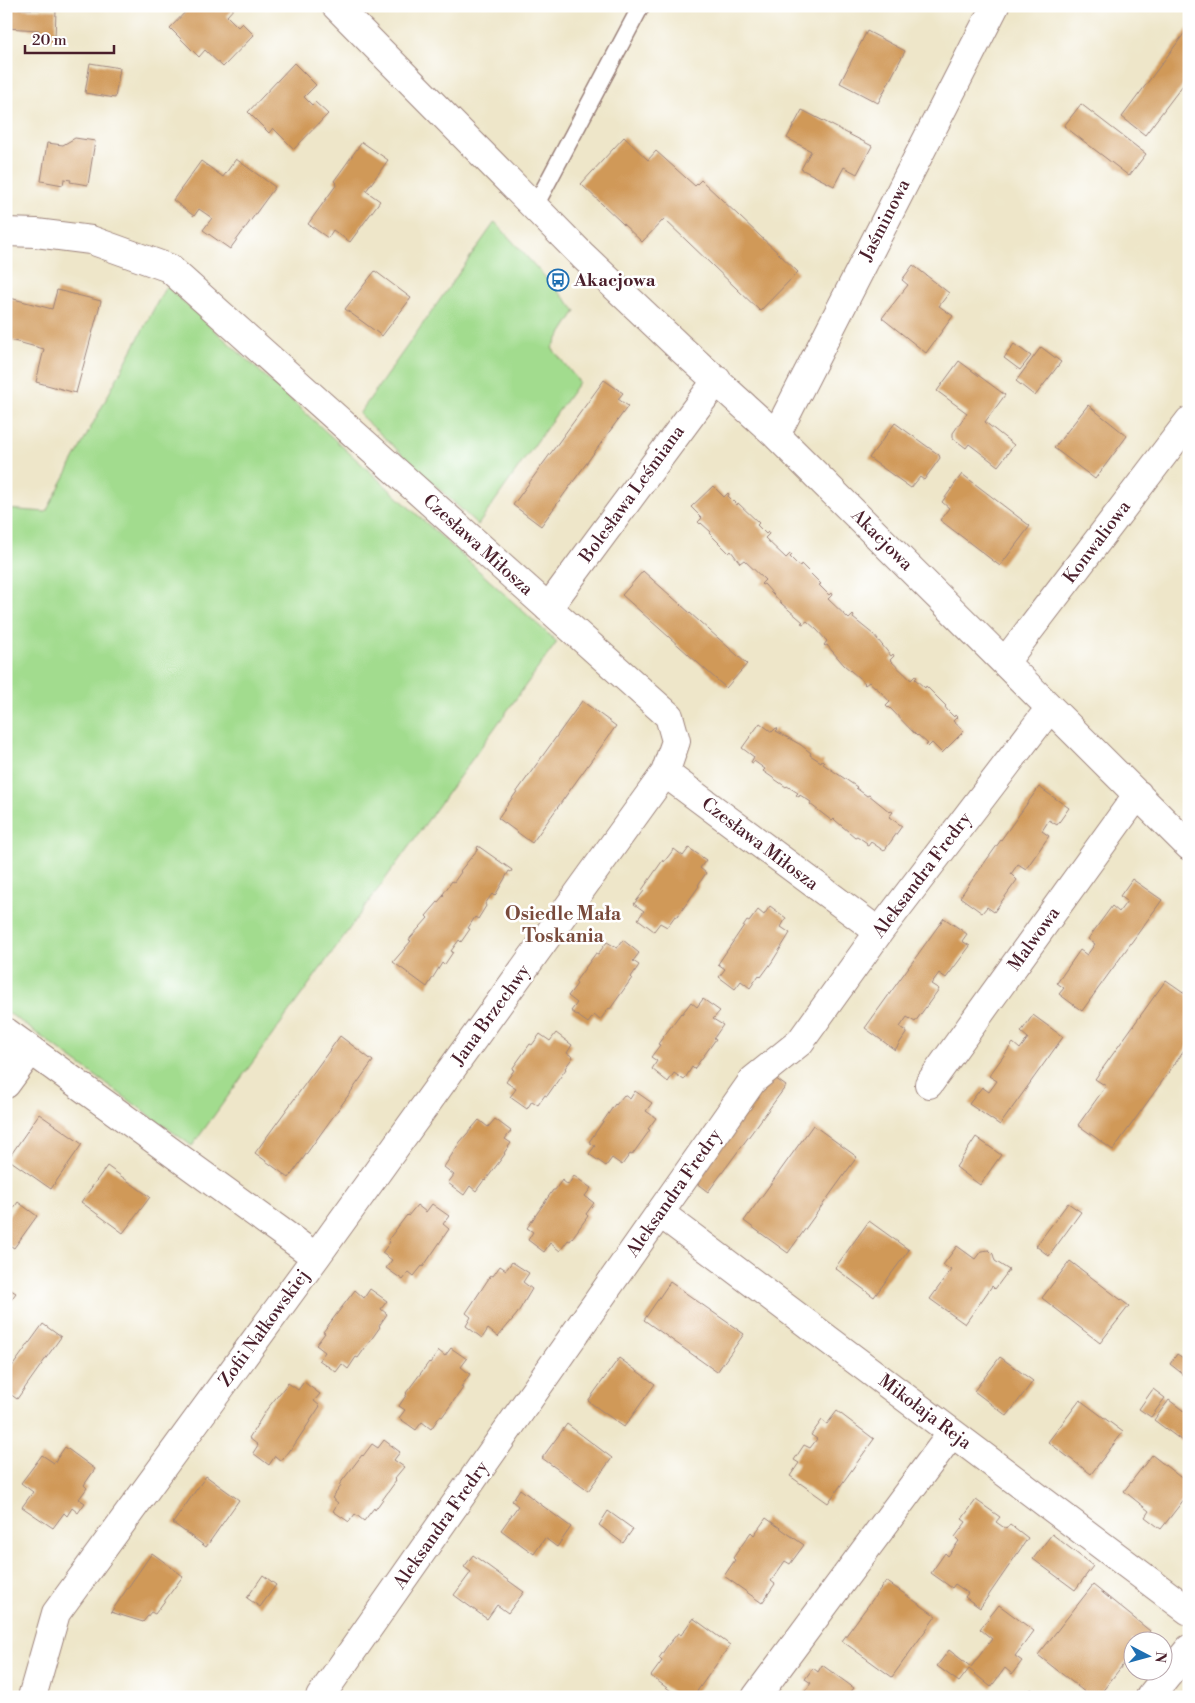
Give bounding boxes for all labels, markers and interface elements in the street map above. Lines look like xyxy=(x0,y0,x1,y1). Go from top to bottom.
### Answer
scale bar xyxy=(25,22,114,54)
text: 20 m xyxy=(32,31,67,50)
street label: Jaśminowa xyxy=(854,175,916,266)
bus stop icon: Akacjowa xyxy=(546,268,570,292)
place label: Akacjowa xyxy=(573,269,656,292)
street label: Bolesława Leśmiana xyxy=(574,420,690,568)
street label: Czesława Miłosza xyxy=(418,489,539,601)
street label: Konwaliowa xyxy=(1058,495,1136,588)
street label: Akacjowa xyxy=(846,504,918,576)
street label: Czesława Miłosza xyxy=(697,793,824,896)
street label: Aleksandra Fredry xyxy=(867,808,977,943)
district label: Osiedle Mała Toskania xyxy=(505,902,622,948)
street label: Malwowa xyxy=(1003,902,1066,976)
street label: Jana Brzechwy xyxy=(446,960,535,1071)
street label: Aleksandra Fredry xyxy=(621,1124,727,1262)
street label: Zofii Nałkowskiej xyxy=(214,1265,314,1391)
street label: Mikołaja Reja xyxy=(874,1370,977,1455)
street label: Aleksandra Fredry xyxy=(388,1456,494,1594)
north arrow xyxy=(1122,1630,1172,1680)
text: N xyxy=(1150,1651,1169,1664)

